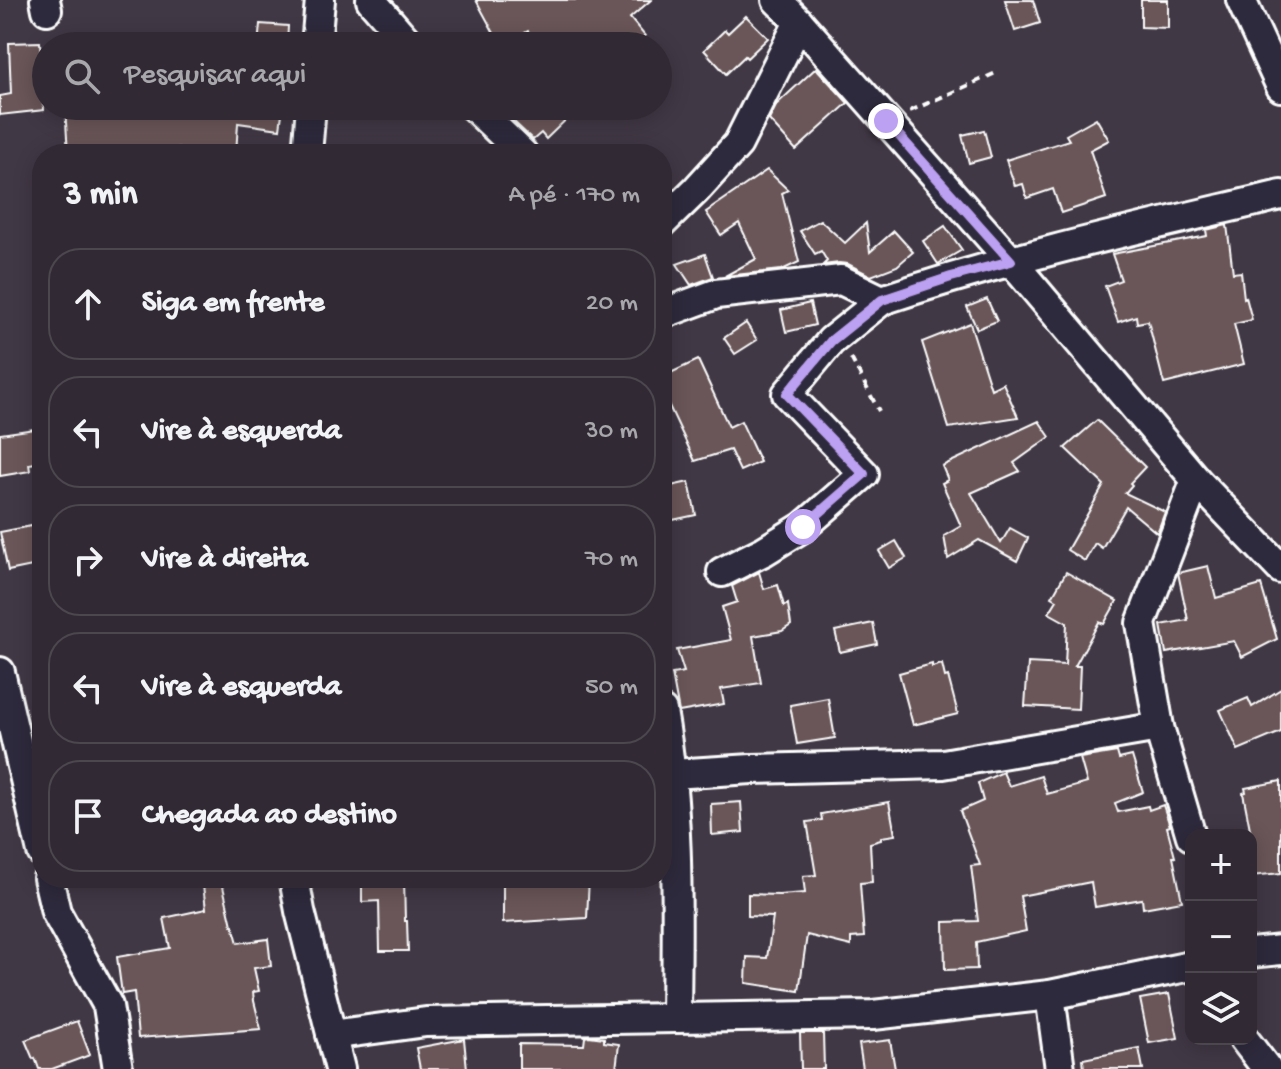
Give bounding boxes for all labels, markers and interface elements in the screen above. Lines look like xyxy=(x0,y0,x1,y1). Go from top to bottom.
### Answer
search box xyxy=(32,32,672,120)
icon: search xyxy=(60,54,104,98)
text: Pesquisar aqui xyxy=(124,59,306,94)
route end xyxy=(868,103,904,139)
text: 3 min xyxy=(64,176,137,216)
text: A pé · 170 m xyxy=(508,181,640,212)
icon: ahead xyxy=(66,282,110,326)
text: Siga em frente xyxy=(142,287,324,322)
text: 20 m xyxy=(586,289,638,320)
icon: left xyxy=(66,410,110,454)
text: Vire à esquerda xyxy=(142,415,341,450)
text: 30 m xyxy=(585,417,638,448)
route start xyxy=(785,509,821,545)
icon: right xyxy=(66,538,110,582)
text: Vire à direita xyxy=(142,543,308,578)
text: 70 m xyxy=(585,545,638,576)
icon: left xyxy=(66,666,110,710)
text: Vire à esquerda xyxy=(142,671,341,706)
text: 50 m xyxy=(585,673,638,704)
icon: arrive xyxy=(66,794,110,838)
text: Chegada ao destino xyxy=(142,799,397,834)
map controls xyxy=(1185,829,1257,1045)
button: + xyxy=(1185,829,1257,901)
button: − xyxy=(1185,901,1257,973)
button: layers xyxy=(1185,973,1257,1045)

